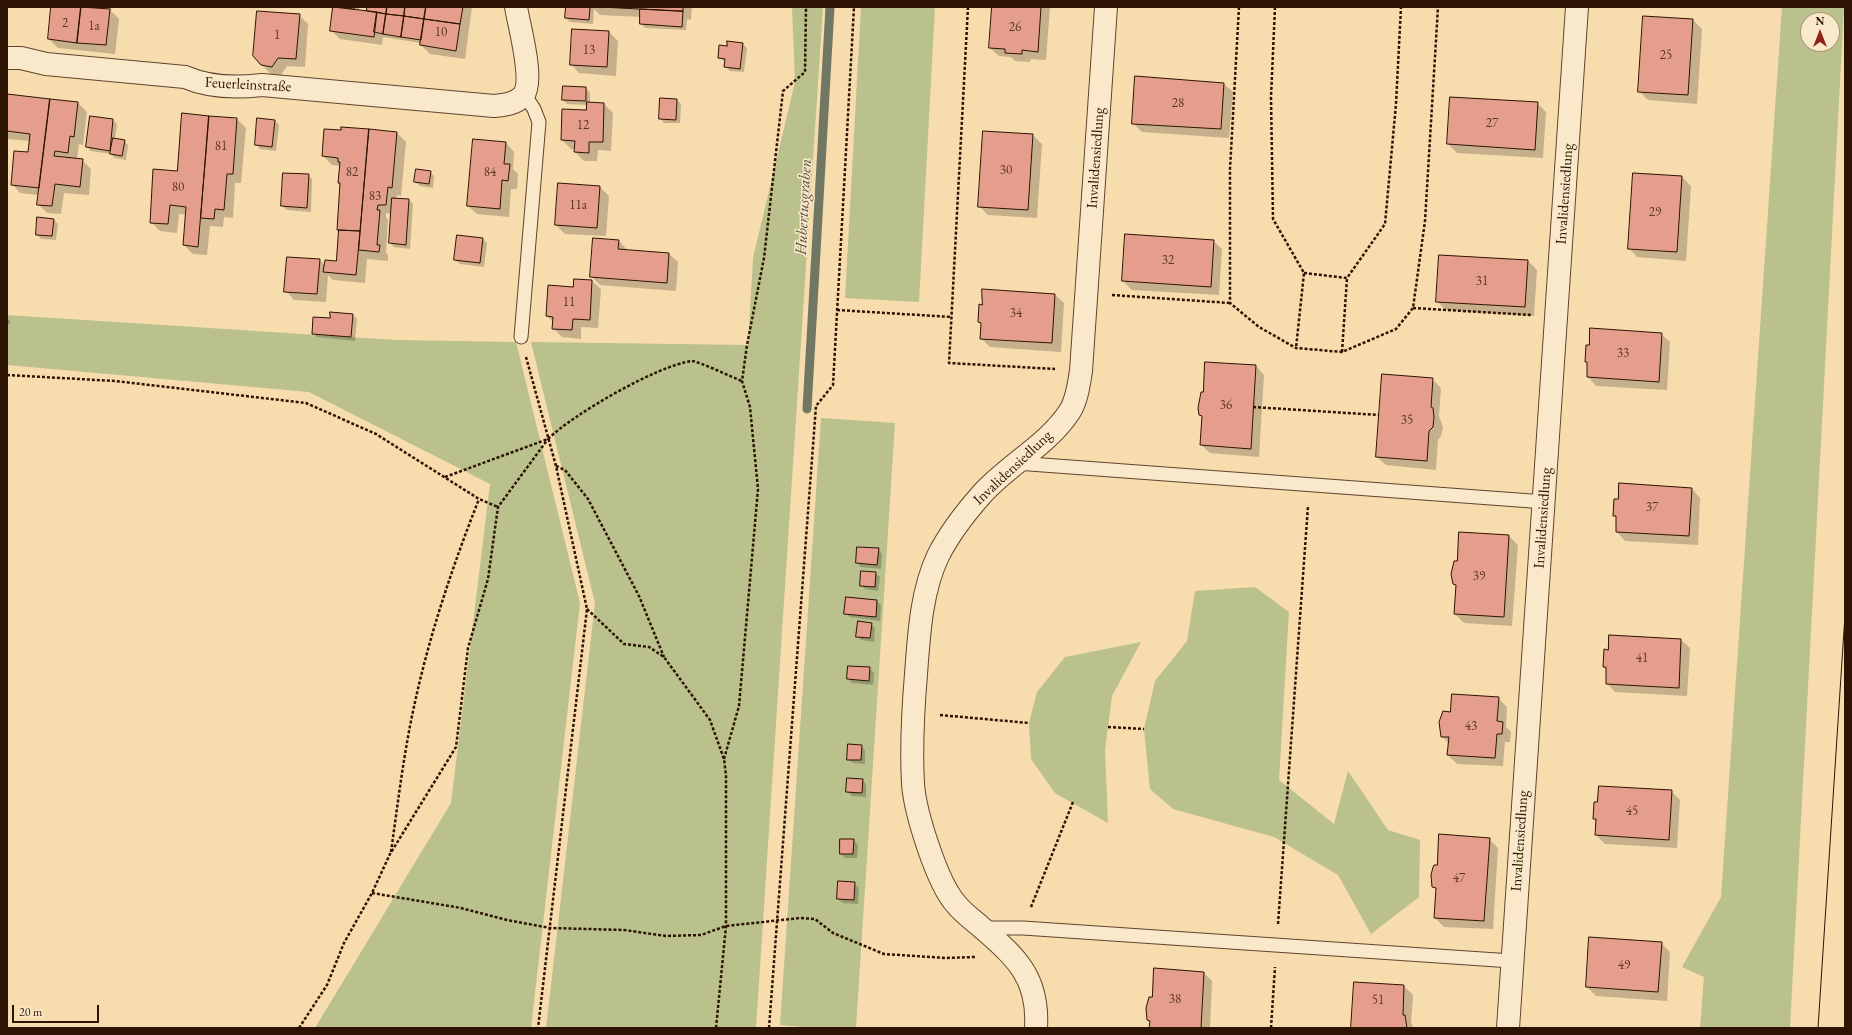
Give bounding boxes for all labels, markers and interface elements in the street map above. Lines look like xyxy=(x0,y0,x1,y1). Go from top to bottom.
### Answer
north arrow xyxy=(1800,12,1840,52)
text: N xyxy=(1816,14,1824,28)
house number: 2 xyxy=(62,15,68,31)
house number: 1a xyxy=(88,18,100,34)
house number: 26 xyxy=(1009,19,1021,35)
house number: 10 xyxy=(435,24,447,40)
house number: 1 xyxy=(274,27,280,43)
house number: 13 xyxy=(583,42,595,58)
house number: 25 xyxy=(1660,47,1672,63)
street label: Feuerleinstraße xyxy=(204,74,292,96)
house number: 28 xyxy=(1172,95,1184,111)
street label: Invalidensiedlung xyxy=(1083,107,1109,209)
house number: 27 xyxy=(1486,115,1498,131)
house number: 12 xyxy=(577,117,589,133)
house number: 81 xyxy=(215,138,227,154)
street label: Invalidensiedlung xyxy=(1552,143,1578,245)
water label: Hubertusgraben xyxy=(792,158,816,256)
house number: 30 xyxy=(1000,162,1012,178)
house number: 82 xyxy=(346,164,358,180)
house number: 84 xyxy=(484,164,496,180)
house number: 80 xyxy=(172,179,184,195)
house number: 83 xyxy=(369,188,381,204)
house number: 11a xyxy=(569,197,587,213)
house number: 29 xyxy=(1649,204,1661,220)
house number: 32 xyxy=(1162,252,1174,268)
house number: 31 xyxy=(1476,273,1488,289)
house number: 11 xyxy=(563,294,575,310)
house number: 34 xyxy=(1010,305,1022,321)
house number: 33 xyxy=(1617,345,1629,361)
house number: 36 xyxy=(1220,397,1232,413)
house number: 35 xyxy=(1401,412,1413,428)
street label: Invalidensiedlung xyxy=(970,427,1056,509)
street label: Invalidensiedlung xyxy=(1530,467,1556,569)
house number: 37 xyxy=(1646,499,1658,515)
house number: 39 xyxy=(1473,568,1485,584)
house number: 41 xyxy=(1636,650,1648,666)
house number: 43 xyxy=(1465,718,1477,734)
street label: Invalidensiedlung xyxy=(1507,790,1533,892)
house number: 45 xyxy=(1626,803,1638,819)
house number: 47 xyxy=(1453,870,1465,886)
house number: 49 xyxy=(1618,957,1630,973)
house number: 38 xyxy=(1169,991,1181,1007)
house number: 51 xyxy=(1372,992,1384,1008)
scale bar xyxy=(14,997,101,1023)
text: 20 m xyxy=(19,1004,42,1020)

